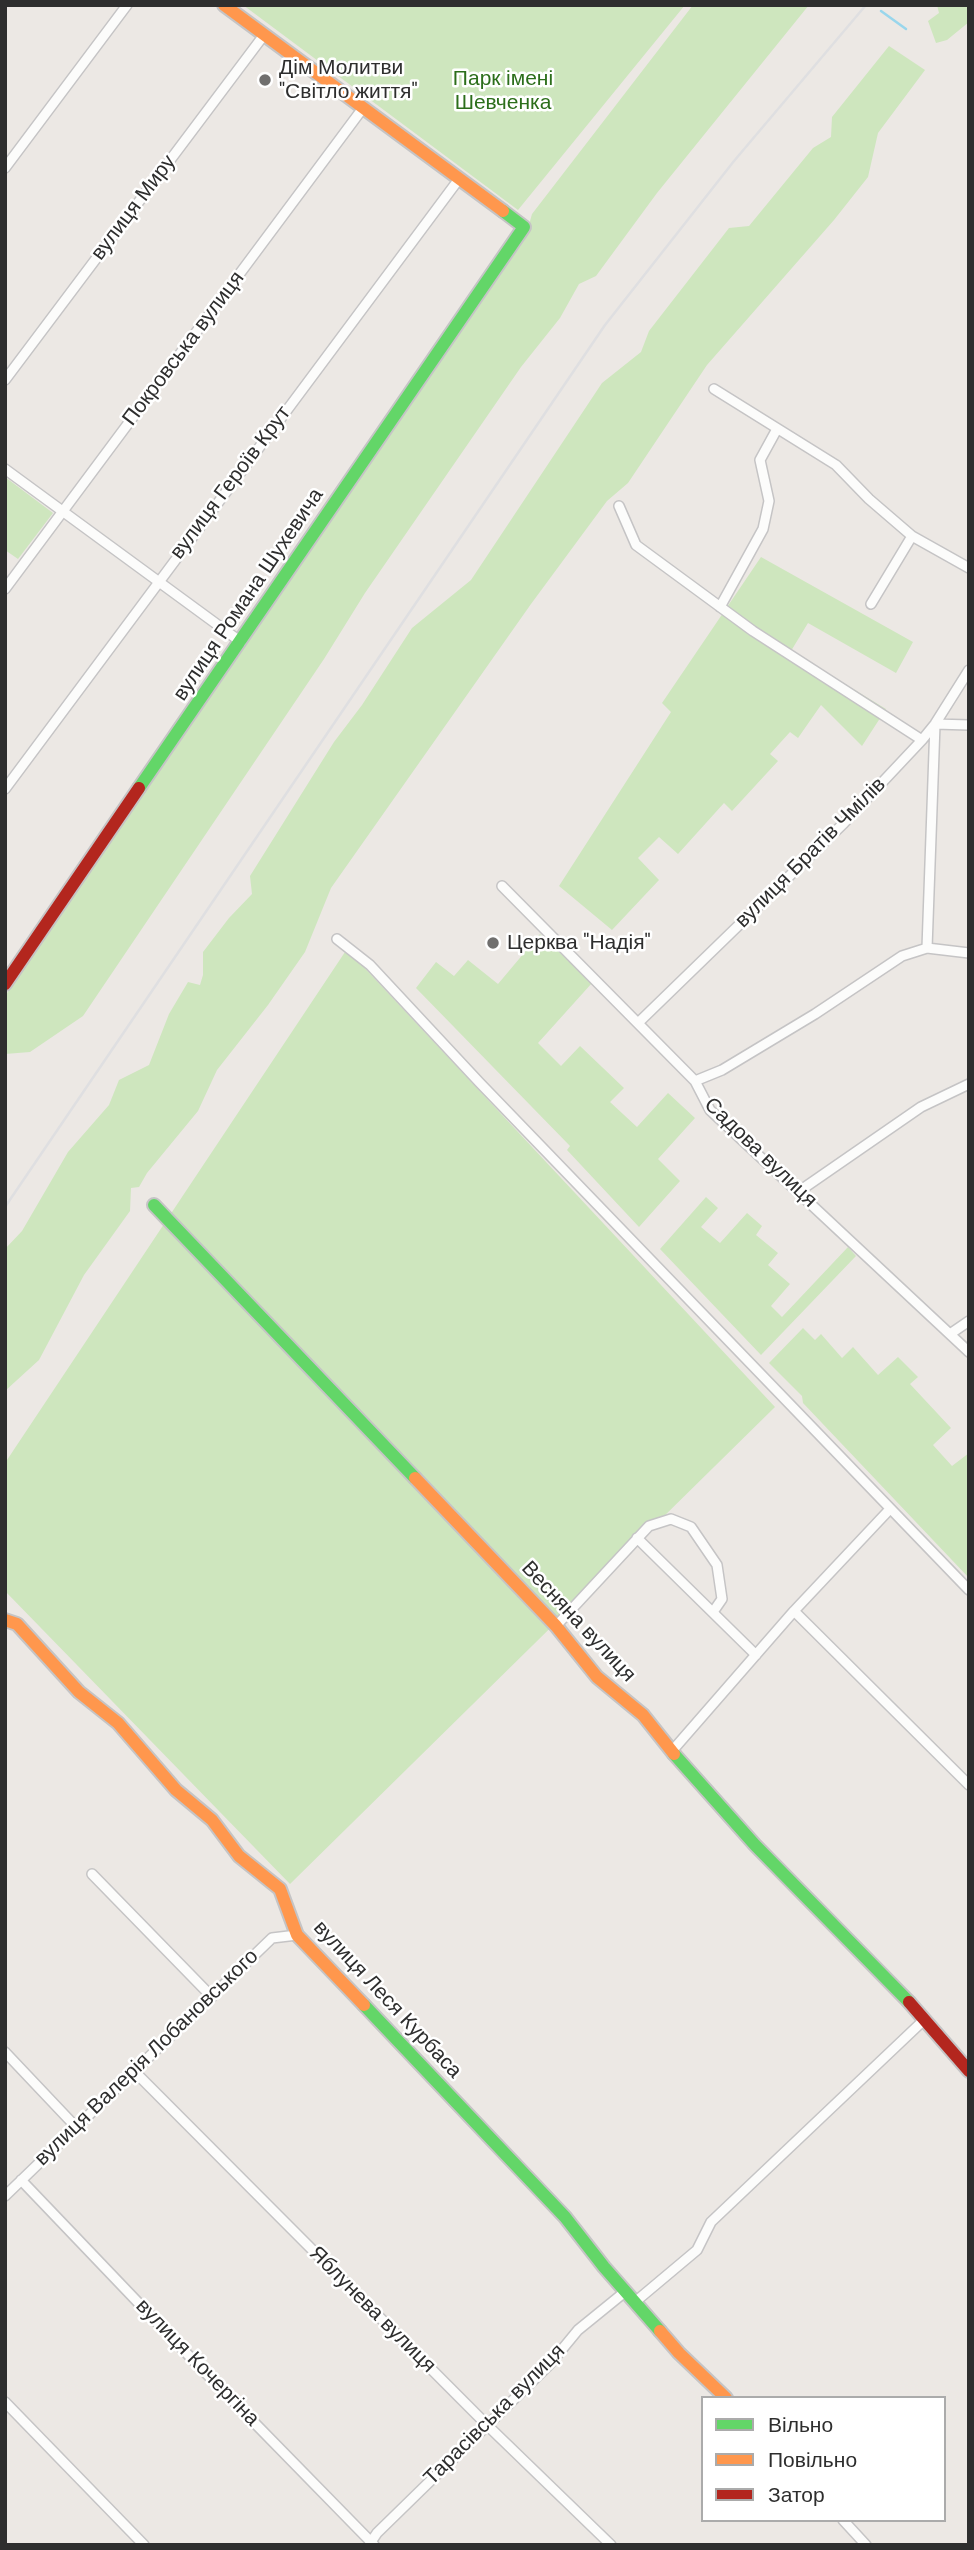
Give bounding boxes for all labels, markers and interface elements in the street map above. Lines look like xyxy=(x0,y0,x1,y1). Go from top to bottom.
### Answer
place label: Дім Молитви "Світло життя" xyxy=(279,55,418,105)
park label: Парк імені Шевченка xyxy=(453,66,553,116)
marker: Дім Молитви "Світло життя" xyxy=(257,72,273,88)
street label: вулиця Миру xyxy=(86,151,182,265)
street label: Покровська вулиця xyxy=(118,267,250,431)
street label: вулиця Героїв Крут xyxy=(165,402,297,564)
street label: вулиця Романа Шухевича xyxy=(168,484,330,706)
street label: вулиця Братів Чмілів xyxy=(730,772,892,934)
place label: Церква "Надія" xyxy=(507,930,651,956)
marker: Церква "Надія" xyxy=(485,935,501,951)
street label: Садова вулиця xyxy=(698,1093,822,1213)
street label: Весняна вулиця xyxy=(516,1556,640,1688)
street label: вулиця Леся Курбаса xyxy=(307,1916,467,2084)
street label: вулиця Валерія Лобановського xyxy=(30,1944,264,2172)
street label: Яблунева вулиця xyxy=(303,2241,441,2379)
street label: вулиця Кочергіна xyxy=(130,2294,264,2432)
street label: Тарасівська вулиця xyxy=(419,2339,571,2491)
legend xyxy=(701,2396,946,2522)
text: Вільно xyxy=(768,2411,833,2439)
text: Повільно xyxy=(768,2446,857,2474)
text: Затор xyxy=(768,2481,825,2509)

